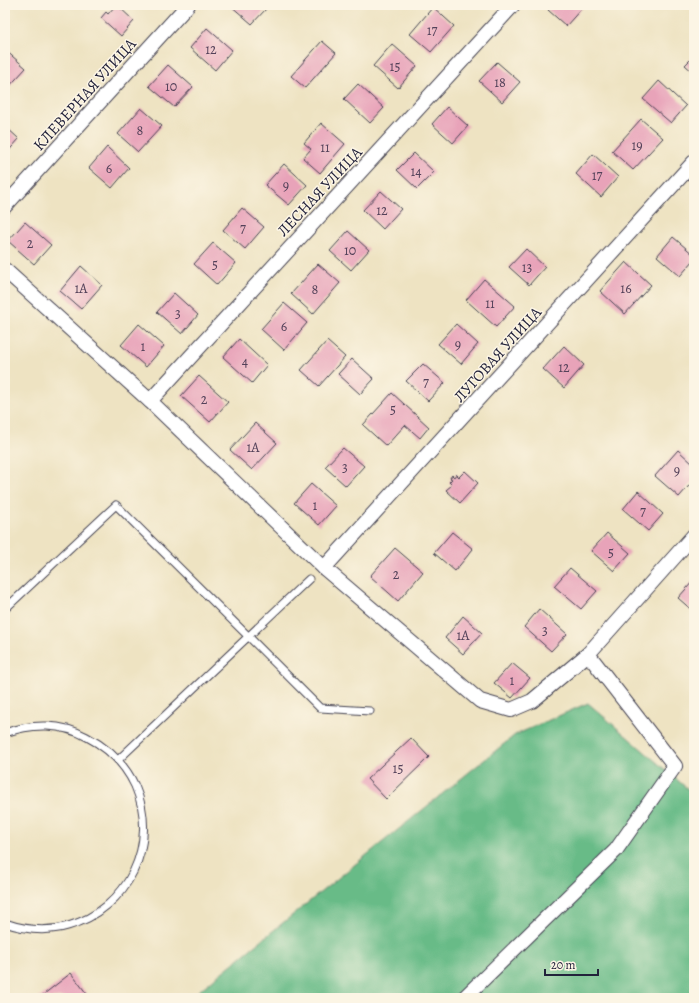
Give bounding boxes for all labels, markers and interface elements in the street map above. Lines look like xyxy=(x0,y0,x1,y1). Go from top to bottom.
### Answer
house number: 17 xyxy=(427,21,437,40)
street label: КЛЕВЕРНАЯ УЛИЦА xyxy=(28,33,142,156)
house number: 12 xyxy=(205,40,217,59)
house number: 15 xyxy=(390,57,400,76)
house number: 18 xyxy=(494,73,506,92)
house number: 10 xyxy=(165,77,177,96)
house number: 8 xyxy=(137,121,144,140)
house number: 19 xyxy=(631,136,643,155)
house number: 11 xyxy=(320,138,330,157)
street label: ЛЕСНАЯ УЛИЦА xyxy=(272,141,368,241)
house number: 6 xyxy=(106,159,112,178)
house number: 14 xyxy=(410,162,422,181)
house number: 17 xyxy=(592,166,602,185)
house number: 9 xyxy=(283,176,289,195)
house number: 12 xyxy=(376,201,388,220)
house number: 7 xyxy=(240,219,246,238)
house number: 2 xyxy=(27,234,34,253)
house number: 10 xyxy=(344,241,356,260)
house number: 5 xyxy=(212,255,218,274)
house number: 13 xyxy=(522,258,532,277)
house number: 1А xyxy=(75,279,88,298)
house number: 16 xyxy=(620,279,632,298)
house number: 8 xyxy=(312,280,319,299)
house number: 11 xyxy=(485,294,495,313)
street label: ЛУГОВАЯ УЛИЦА xyxy=(449,302,547,407)
house number: 3 xyxy=(175,304,181,323)
house number: 6 xyxy=(281,317,287,336)
house number: 9 xyxy=(455,335,461,354)
house number: 1 xyxy=(141,337,146,356)
house number: 4 xyxy=(242,352,248,371)
house number: 12 xyxy=(558,358,570,377)
house number: 7 xyxy=(423,373,429,392)
house number: 2 xyxy=(201,390,208,409)
house number: 5 xyxy=(390,400,396,419)
house number: 1А xyxy=(247,438,260,457)
house number: 3 xyxy=(342,458,348,477)
house number: 9 xyxy=(674,461,680,480)
house number: 1 xyxy=(313,496,318,515)
house number: 7 xyxy=(640,502,646,521)
house number: 5 xyxy=(608,543,614,562)
house number: 2 xyxy=(393,565,400,584)
house number: 3 xyxy=(542,621,548,640)
house number: 1А xyxy=(457,626,470,645)
house number: 1 xyxy=(510,671,515,690)
house number: 15 xyxy=(393,759,403,778)
scale bar xyxy=(545,951,598,977)
text: 20 m xyxy=(551,957,575,973)

